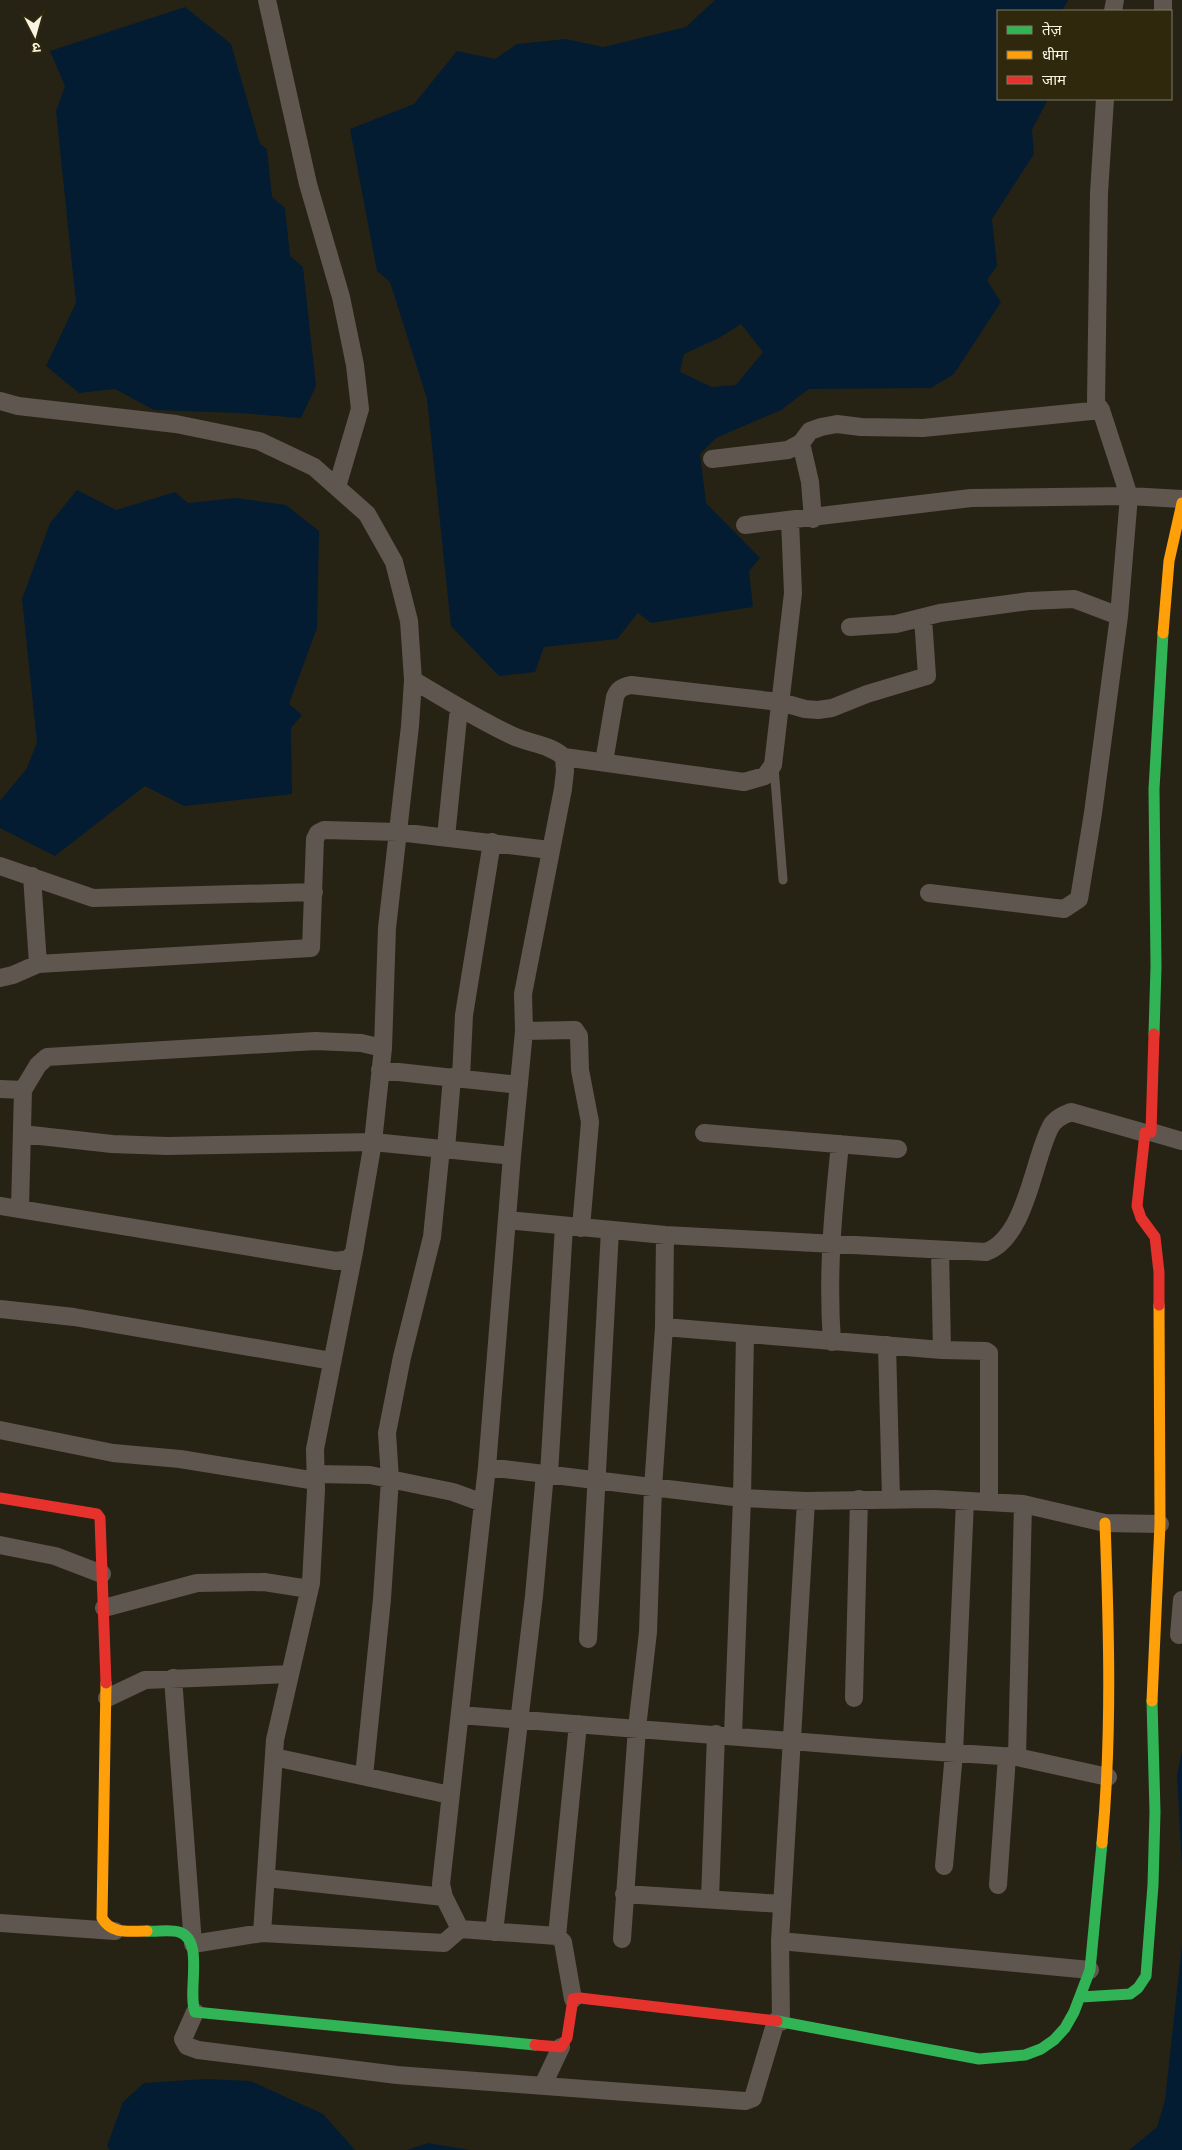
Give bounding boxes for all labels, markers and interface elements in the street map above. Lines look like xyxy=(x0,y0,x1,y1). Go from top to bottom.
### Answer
north arrow xyxy=(10,10,60,60)
legend xyxy=(997,10,1172,100)
text: तेज़ xyxy=(1042,20,1063,39)
text: उ xyxy=(31,39,41,57)
text: धीमा xyxy=(1042,45,1069,64)
text: जाम xyxy=(1042,70,1067,89)

